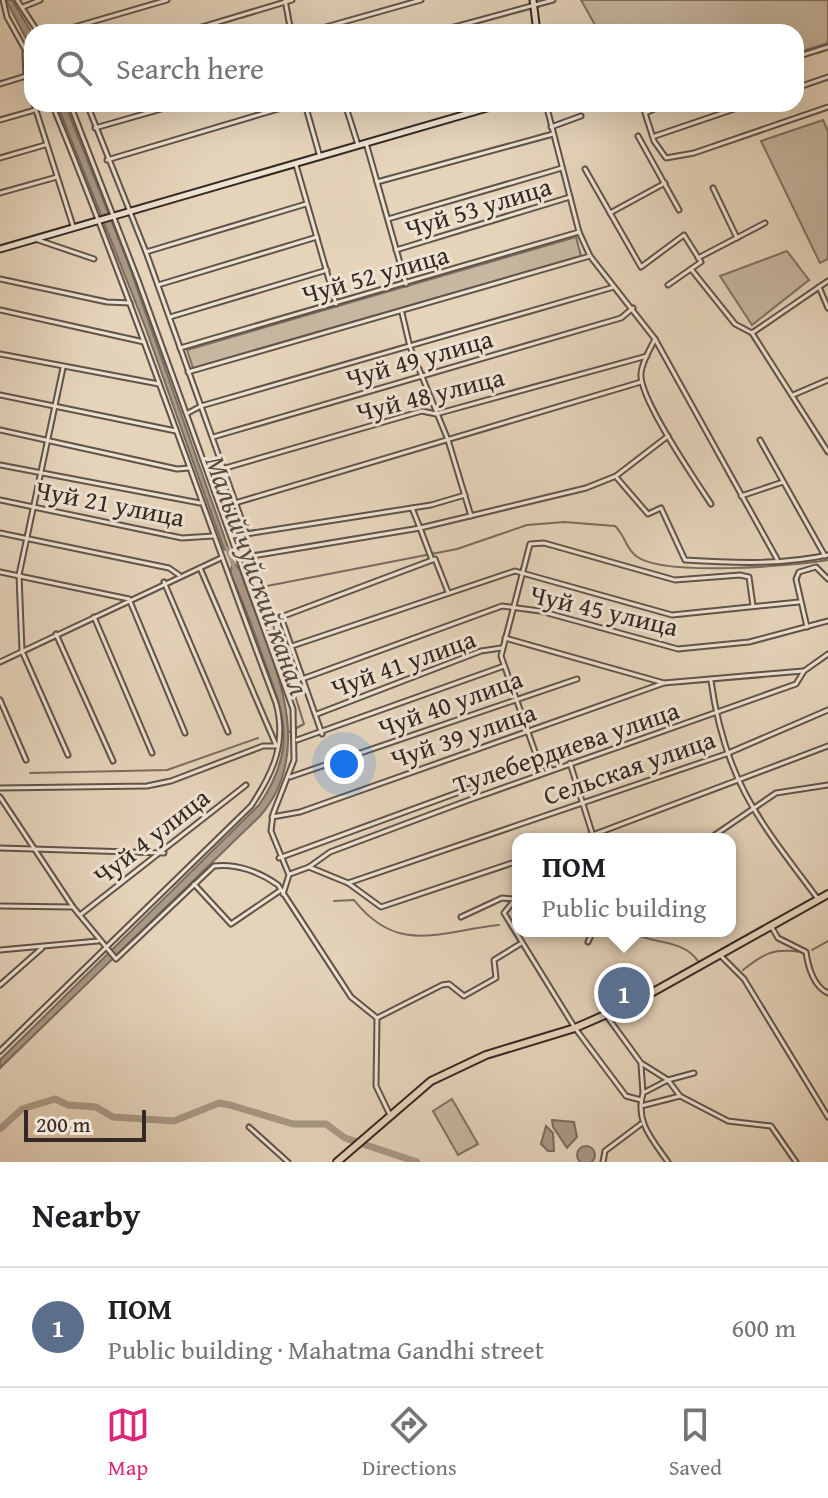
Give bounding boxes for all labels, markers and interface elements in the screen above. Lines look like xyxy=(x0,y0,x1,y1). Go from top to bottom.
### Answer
search box xyxy=(24,24,804,112)
icon: search xyxy=(52,46,96,90)
text: Search here xyxy=(116,46,264,90)
street label: Чуй 53 улица xyxy=(400,166,557,248)
street label: Чуй 52 улица xyxy=(297,234,454,314)
street label: Чуй 49 улица xyxy=(341,318,498,398)
street label: Чуй 48 улица xyxy=(352,357,509,431)
water label: Малый чуйский канал xyxy=(196,449,321,701)
street label: Чуй 21 улица xyxy=(32,469,189,537)
street label: Чуй 45 улица xyxy=(526,574,683,646)
street label: Чуй 41 улица xyxy=(325,619,481,707)
street label: Чуй 40 улица xyxy=(372,659,528,747)
street label: Тулебердиева улица xyxy=(448,690,685,804)
street label: Чуй 39 улица xyxy=(385,692,541,778)
street label: Сельская улица xyxy=(538,719,721,815)
your location xyxy=(324,744,364,784)
street label: Чуй 4 улица xyxy=(84,778,218,894)
popup xyxy=(512,833,736,937)
text: ПОМ xyxy=(542,844,606,888)
text: Public building xyxy=(542,888,706,927)
pin: 1 xyxy=(598,963,650,1023)
scale bar xyxy=(24,1106,146,1142)
text: 200 m xyxy=(36,1108,91,1140)
text: Nearby xyxy=(32,1190,141,1239)
text: ПОМ xyxy=(108,1286,172,1330)
text: 1 xyxy=(51,1308,65,1347)
text: 600 m xyxy=(731,1308,796,1347)
text: Public building · Mahatma Gandhi street xyxy=(108,1330,544,1369)
tab: Map xyxy=(106,1403,150,1483)
tab: Directions xyxy=(362,1403,457,1483)
tab: Saved xyxy=(669,1403,722,1483)

